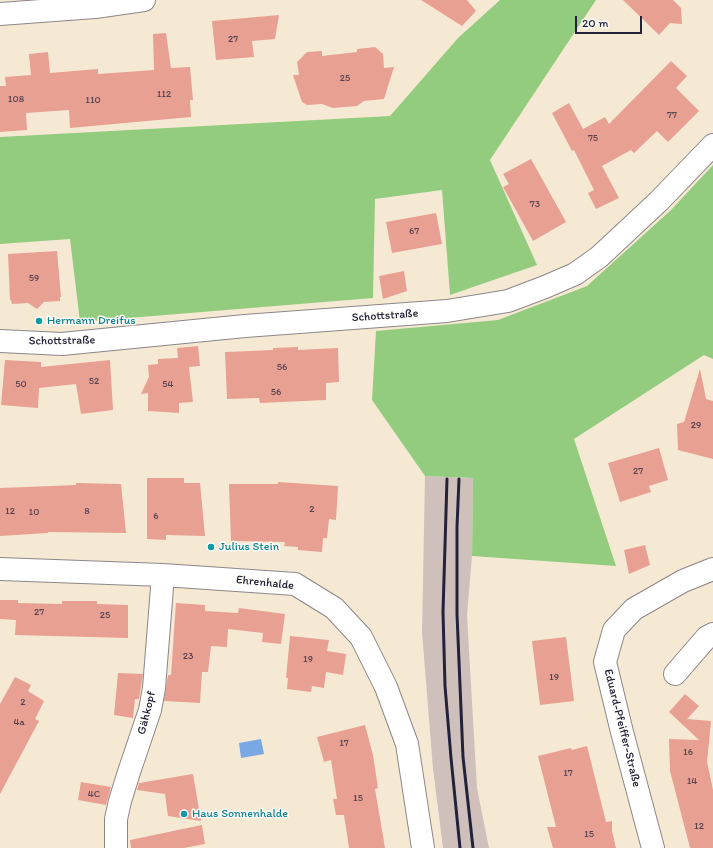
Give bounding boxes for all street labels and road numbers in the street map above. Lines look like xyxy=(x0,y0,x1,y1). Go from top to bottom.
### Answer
street label: Schottstraße xyxy=(351,306,419,326)
street label: Schottstraße xyxy=(29,333,95,349)
street label: Ehrenhalde xyxy=(235,573,295,593)
street label: Eduard-Pfeiffer-Straße xyxy=(600,668,644,788)
street label: Gähkopf xyxy=(135,690,159,736)

